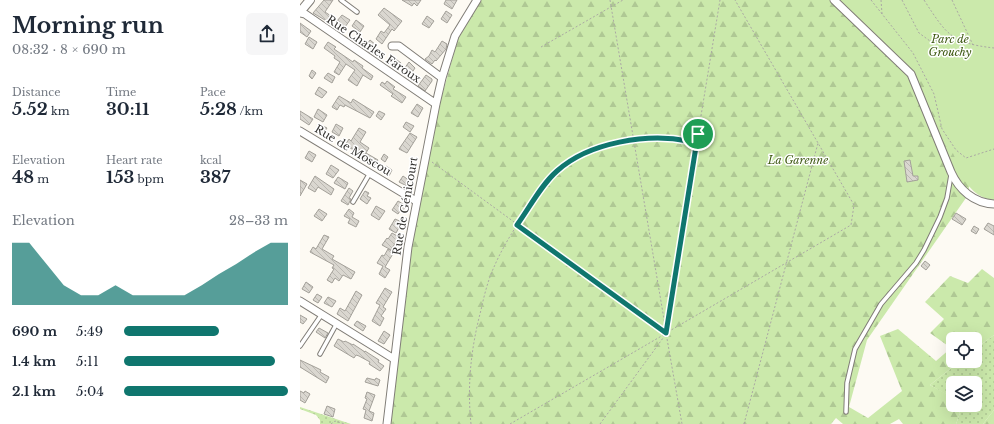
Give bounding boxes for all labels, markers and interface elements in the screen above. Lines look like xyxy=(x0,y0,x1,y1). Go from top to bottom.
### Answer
text: Morning run xyxy=(12,12,164,39)
street label: Rue Charles Faroux xyxy=(324,12,424,86)
button: share xyxy=(246,13,288,55)
park label: Parc de Grouchy xyxy=(929,32,972,59)
text: 08:32 · 8 × 690 m xyxy=(12,41,126,58)
text: Distance xyxy=(12,85,61,99)
text: Time xyxy=(106,85,136,99)
text: Pace xyxy=(200,85,226,99)
text: 5.52 xyxy=(12,99,48,120)
text: 30:11 xyxy=(106,99,149,120)
text: 5:28 xyxy=(200,99,237,120)
text: km xyxy=(48,104,69,118)
text: /km xyxy=(237,104,263,118)
pin xyxy=(681,117,715,151)
street label: Rue de Moscou xyxy=(312,122,394,179)
icon: arrive xyxy=(687,123,709,145)
text: Elevation xyxy=(12,153,65,167)
text: Heart rate xyxy=(106,153,163,167)
text: kcal xyxy=(200,153,222,167)
park label: La Garenne xyxy=(767,153,828,167)
street label: Rue de Génicourt xyxy=(389,155,421,256)
text: 48 xyxy=(12,167,34,188)
text: 153 xyxy=(106,167,134,188)
text: 387 xyxy=(200,167,230,188)
text: m xyxy=(34,172,49,186)
text: bpm xyxy=(134,172,164,186)
text: Elevation xyxy=(12,212,75,229)
text: 28–33 m xyxy=(229,212,288,229)
text: 690 m xyxy=(12,323,57,340)
text: 5:49 xyxy=(76,323,103,340)
map controls xyxy=(946,332,982,412)
button: locate xyxy=(946,332,982,368)
text: 1.4 km xyxy=(12,353,56,370)
text: 5:11 xyxy=(76,353,99,370)
button: layers xyxy=(946,376,982,412)
text: 2.1 km xyxy=(12,383,56,400)
text: 5:04 xyxy=(76,383,104,400)

